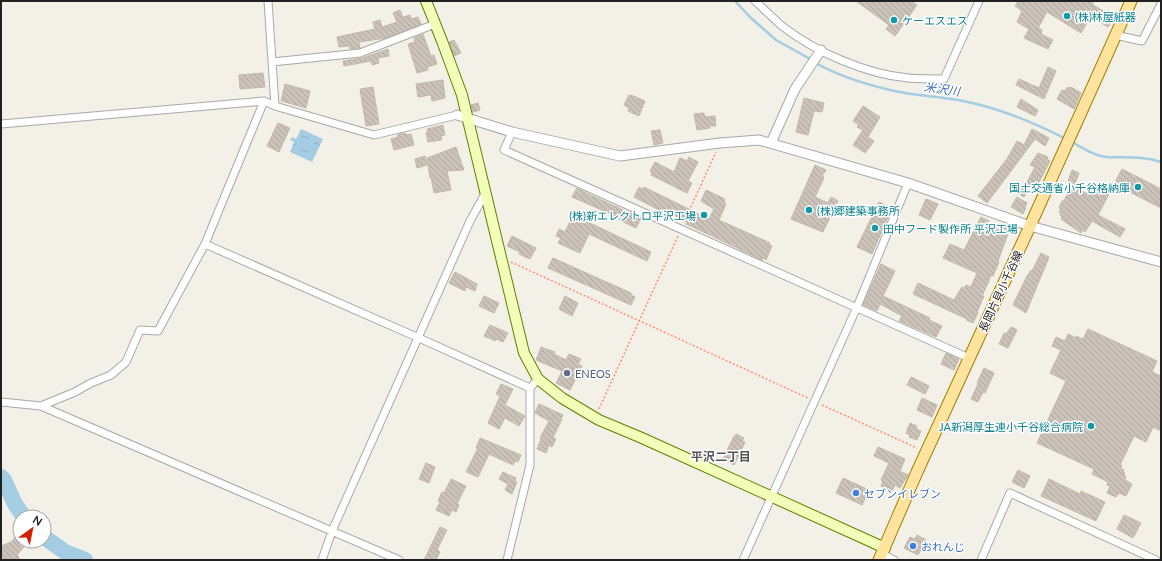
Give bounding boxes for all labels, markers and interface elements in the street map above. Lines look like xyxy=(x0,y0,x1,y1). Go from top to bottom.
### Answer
place label: (株)林屋紙器 xyxy=(1075,10,1136,23)
marker: (株)林屋紙器 xyxy=(1062,11,1072,21)
place label: ケーエスエス xyxy=(902,14,968,27)
marker: ケーエスエス xyxy=(889,15,899,25)
water label: 米沢川 xyxy=(923,79,963,99)
place label: 国土交通省小千谷格納庫 xyxy=(1009,181,1130,194)
marker: 国土交通省小千谷格納庫 xyxy=(1133,182,1143,192)
place label: (株)郷建築事務所 xyxy=(817,204,901,217)
marker: (株)郷建築事務所 xyxy=(804,205,814,215)
place label: (株)新エレクトロ平沢工場 xyxy=(569,209,696,222)
marker: (株)新エレクトロ平沢工場 xyxy=(699,210,709,220)
place label: 田中フード製作所 平沢工場 xyxy=(883,222,1018,235)
marker: 田中フード製作所 平沢工場 xyxy=(870,223,880,233)
street label: 長岡片貝小千谷線 xyxy=(976,248,1024,334)
place label: ENEOS xyxy=(575,367,611,380)
marker: ENEOS xyxy=(562,368,572,378)
place label: JA新潟厚生連小千谷総合病院 xyxy=(939,420,1083,433)
marker: JA新潟厚生連小千谷総合病院 xyxy=(1086,421,1096,431)
district label: 平沢二丁目 xyxy=(691,449,751,464)
place label: セブンイレブン xyxy=(864,487,941,500)
marker: セブンイレブン xyxy=(851,488,861,498)
north arrow xyxy=(12,509,52,549)
text: N xyxy=(31,512,45,528)
place label: おれんじ xyxy=(921,540,965,553)
marker: おれんじ xyxy=(908,541,918,551)

